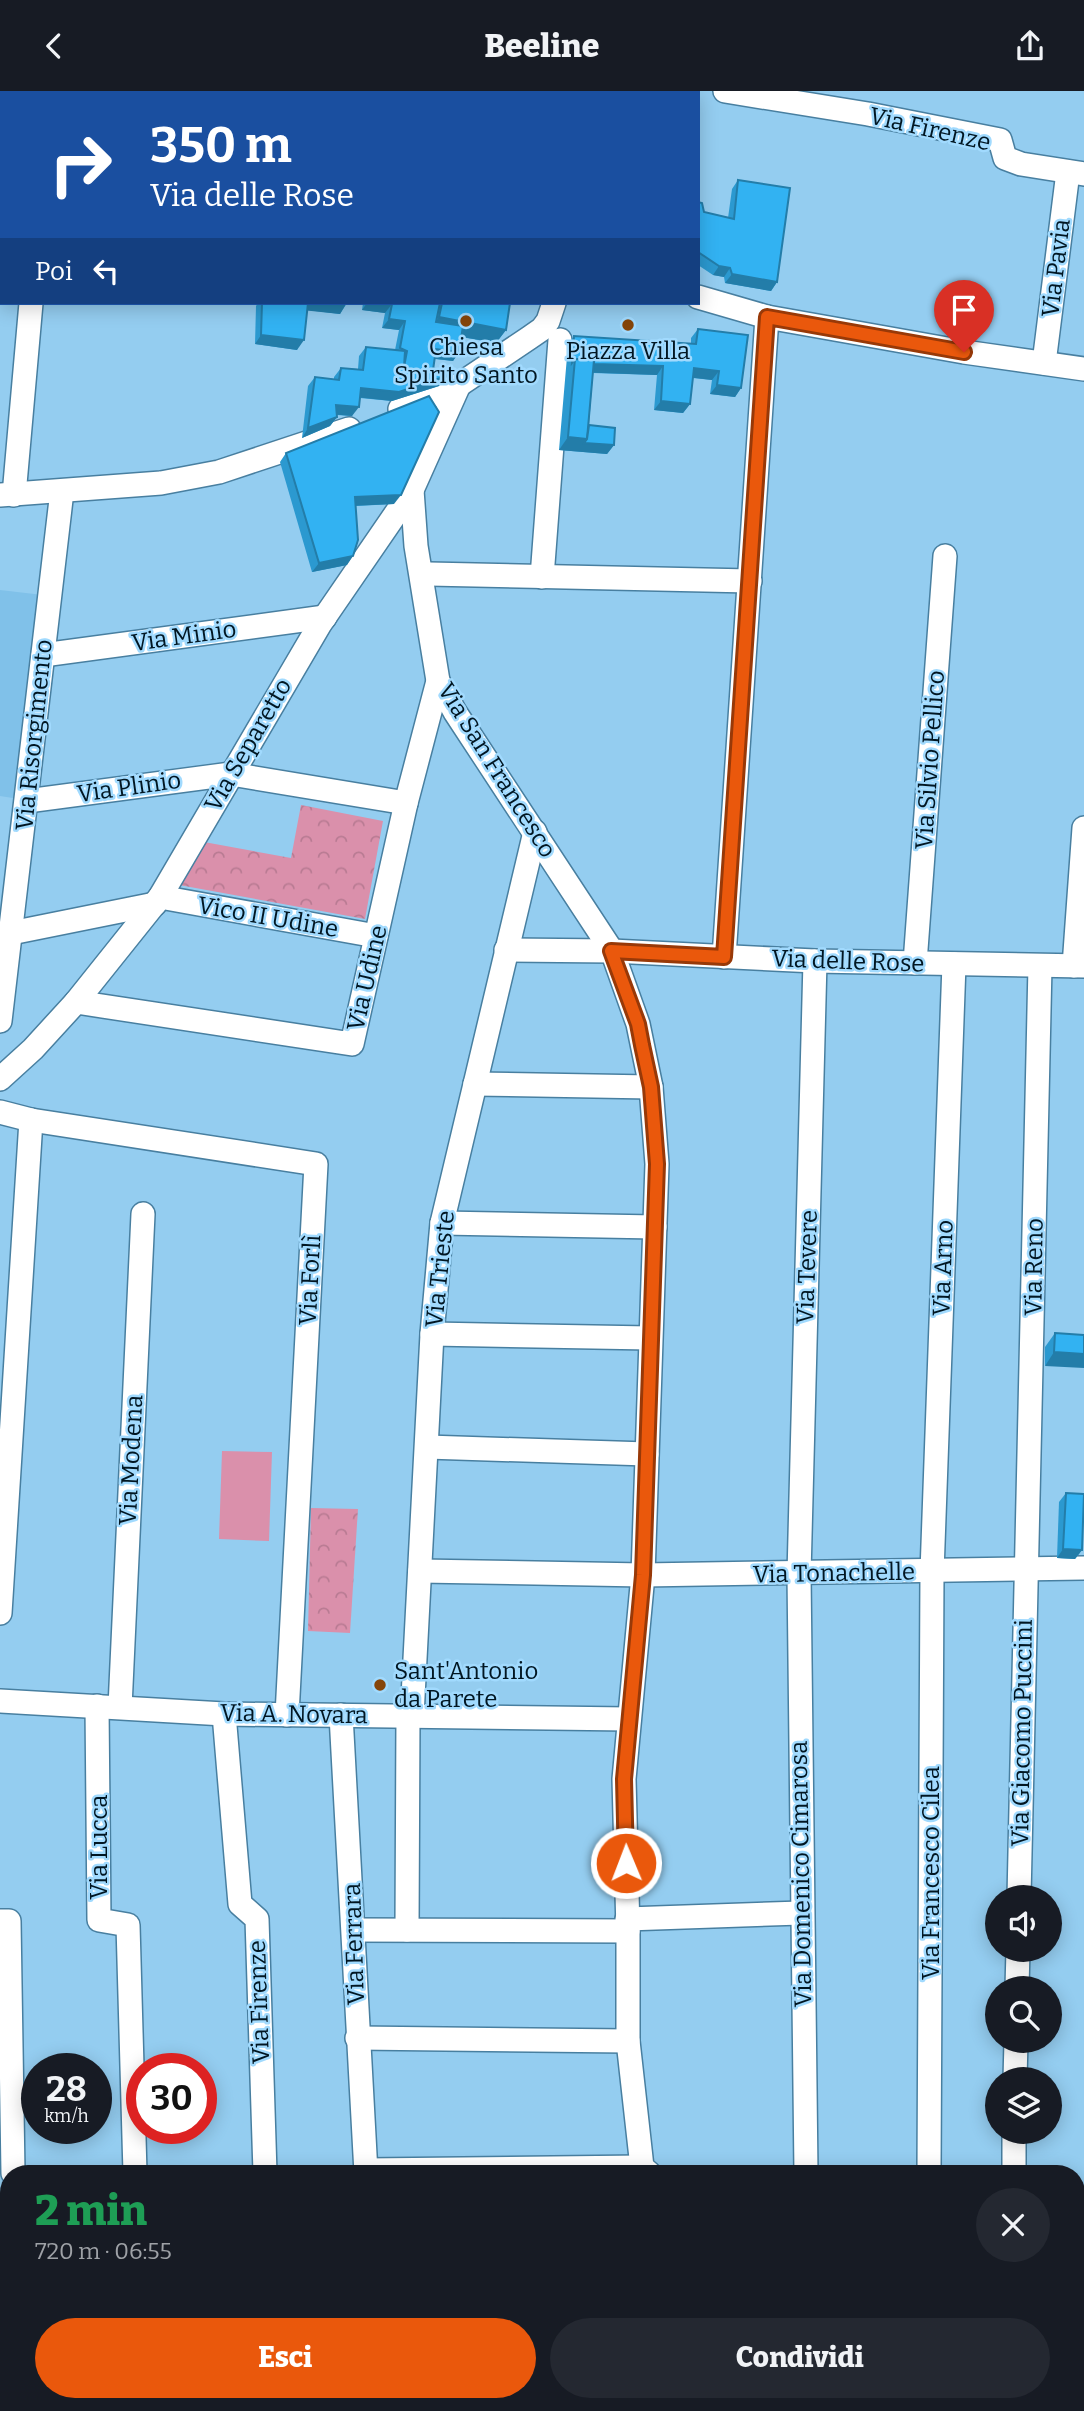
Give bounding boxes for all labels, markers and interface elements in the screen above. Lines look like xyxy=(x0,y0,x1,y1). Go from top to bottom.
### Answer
icon: back xyxy=(35,27,73,65)
text: Beeline xyxy=(485,27,599,65)
icon: share xyxy=(1011,27,1049,65)
street label: Via Firenze xyxy=(867,101,993,157)
text: 350 m xyxy=(150,116,292,175)
icon: right xyxy=(35,119,126,210)
text: Via delle Rose xyxy=(150,176,354,214)
street label: Via Pavia xyxy=(1036,217,1076,319)
icon: left xyxy=(87,252,125,290)
text: Poi xyxy=(35,256,73,287)
pin xyxy=(934,280,994,352)
icon: arrive xyxy=(945,291,983,329)
marker: Chiesa Spirito Santo xyxy=(458,313,474,329)
marker: Piazza Villa xyxy=(620,317,636,333)
place label: Chiesa Spirito Santo xyxy=(394,333,538,389)
place label: Piazza Villa xyxy=(566,337,690,365)
street label: Via Minio xyxy=(130,615,238,657)
street label: Via Risorgimento xyxy=(10,638,58,832)
street label: Via Silvio Pellico xyxy=(910,669,950,851)
street label: Via Separetto xyxy=(199,673,297,817)
street label: Via San Francesco xyxy=(432,677,562,863)
street label: Via Plinio xyxy=(75,766,183,808)
street label: Vico II Udine xyxy=(196,891,340,943)
street label: Via Udine xyxy=(341,922,393,1034)
street label: Via delle Rose xyxy=(771,944,925,978)
street label: Via Trieste xyxy=(420,1209,460,1329)
street label: Via Tevere xyxy=(791,1209,823,1325)
street label: Via Reno xyxy=(1019,1218,1049,1316)
street label: Via Arno xyxy=(927,1219,959,1317)
street label: Via Forlì xyxy=(294,1234,326,1326)
street label: Via Modena xyxy=(114,1394,148,1526)
street label: Via Tonachelle xyxy=(753,1558,915,1588)
street label: Via Giacomo Puccini xyxy=(1006,1619,1038,1847)
place label: Sant'Antonio da Parete xyxy=(394,1657,538,1713)
marker: Sant'Antonio da Parete xyxy=(372,1677,388,1693)
street label: Via A. Novara xyxy=(220,1699,368,1729)
street label: Via Domenico Cimarosa xyxy=(785,1741,817,2007)
street label: Via Francesco Cilea xyxy=(917,1766,945,1980)
street label: Via Lucca xyxy=(85,1795,113,1899)
position arrow xyxy=(589,1826,663,1900)
street label: Via Ferrara xyxy=(338,1883,370,2005)
map controls xyxy=(985,1885,1062,2144)
button: sound xyxy=(985,1885,1062,1962)
street label: Via Firenze xyxy=(243,1940,275,2064)
button: search xyxy=(985,1976,1062,2053)
speed limit sign: 30 xyxy=(126,2053,217,2144)
button: layers xyxy=(985,2067,1062,2144)
text: 28 xyxy=(46,2068,87,2110)
text: km/h xyxy=(44,2105,89,2127)
text: 2 min xyxy=(35,2186,147,2236)
button: close xyxy=(976,2188,1050,2262)
text: 720 m · 06:55 xyxy=(35,2237,172,2265)
button: Esci xyxy=(35,2318,536,2398)
button: Condividi xyxy=(550,2318,1050,2398)

